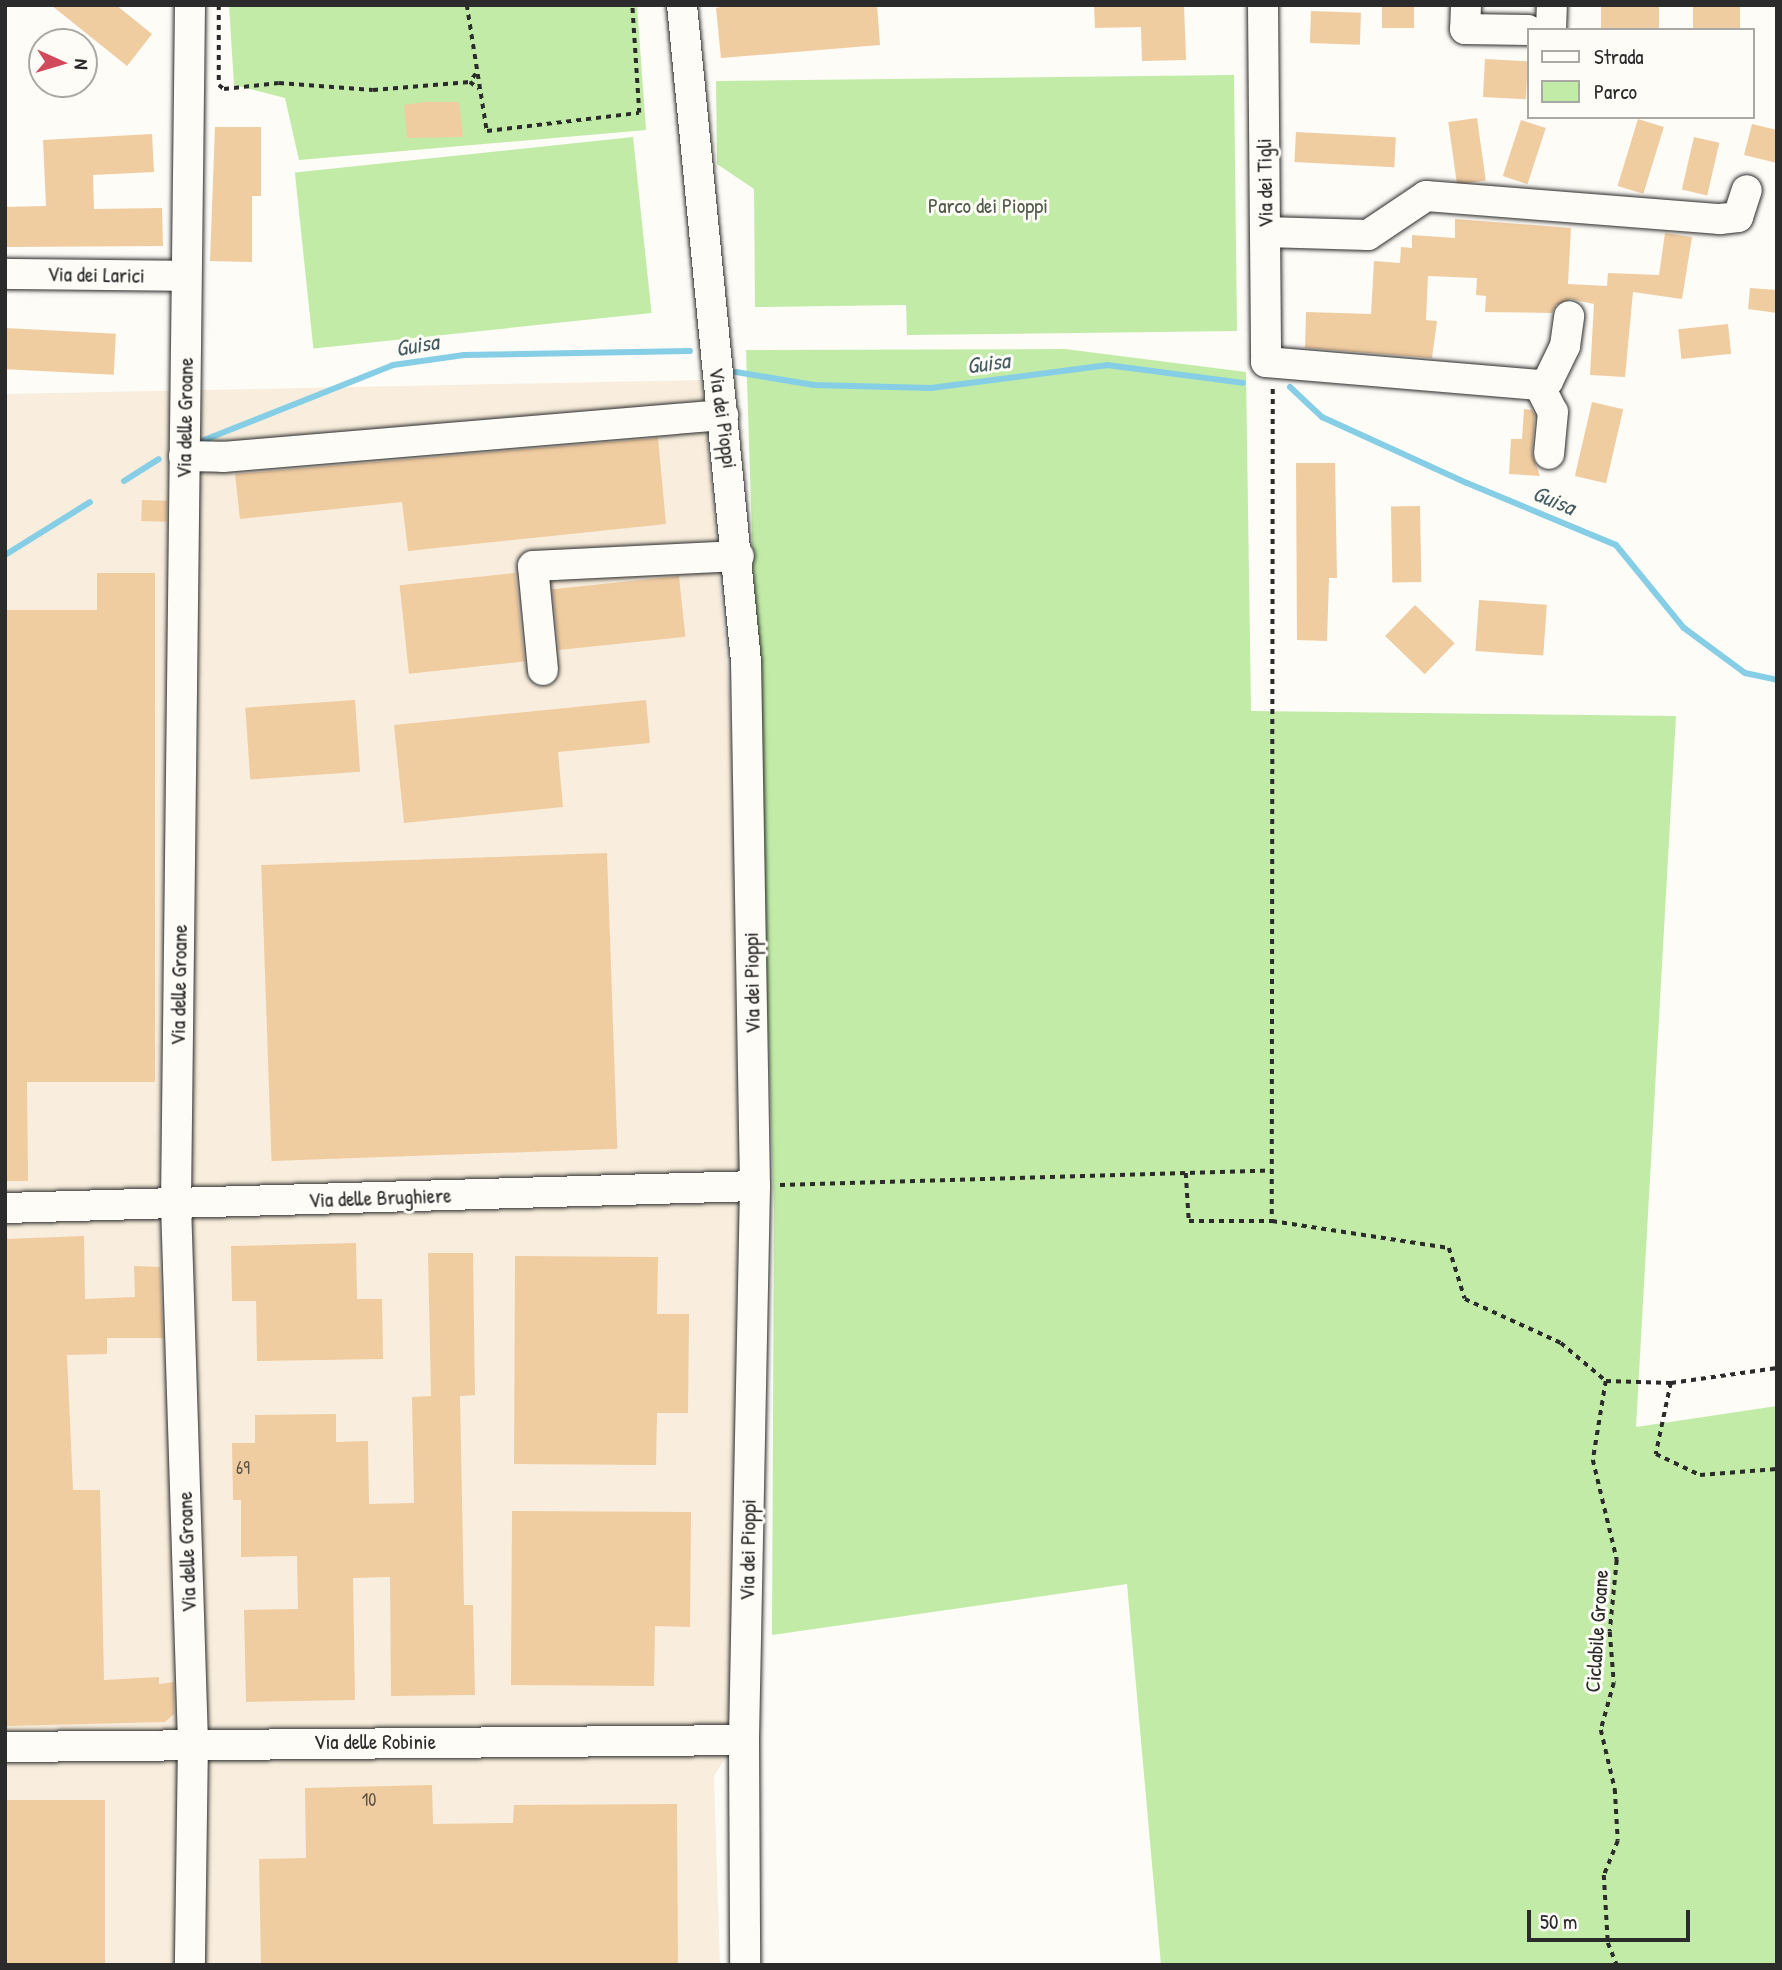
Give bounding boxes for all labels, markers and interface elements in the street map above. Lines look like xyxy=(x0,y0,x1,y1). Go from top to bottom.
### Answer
north arrow xyxy=(28,28,98,98)
legend xyxy=(1526,28,1754,119)
text: Strada xyxy=(1594,42,1644,71)
text: N xyxy=(69,58,95,70)
text: Parco xyxy=(1594,77,1637,106)
street label: Via dei Tigli xyxy=(1252,138,1278,228)
park label: Parco dei Pioppi xyxy=(928,193,1048,219)
street label: Via dei Larici xyxy=(47,262,145,288)
water label: Guisa xyxy=(393,328,441,362)
water label: Guisa xyxy=(965,346,1011,380)
street label: Via delle Groane xyxy=(171,357,199,479)
street label: Via dei Pioppi xyxy=(703,366,743,470)
water label: Guisa xyxy=(1529,479,1579,521)
street label: Via delle Groane xyxy=(165,924,193,1046)
street label: Via dei Pioppi xyxy=(739,932,765,1034)
street label: Via delle Brughiere xyxy=(308,1183,452,1213)
house number: 69 xyxy=(236,1457,250,1479)
street label: Via delle Groane xyxy=(172,1491,202,1613)
street label: Via dei Pioppi xyxy=(735,1499,761,1601)
street label: Ciclabile Groane xyxy=(1580,1569,1614,1693)
street label: Via delle Robinie xyxy=(314,1729,436,1755)
house number: 10 xyxy=(362,1789,376,1811)
scale bar xyxy=(1530,1896,1693,1940)
text: 50 m xyxy=(1540,1907,1577,1936)

